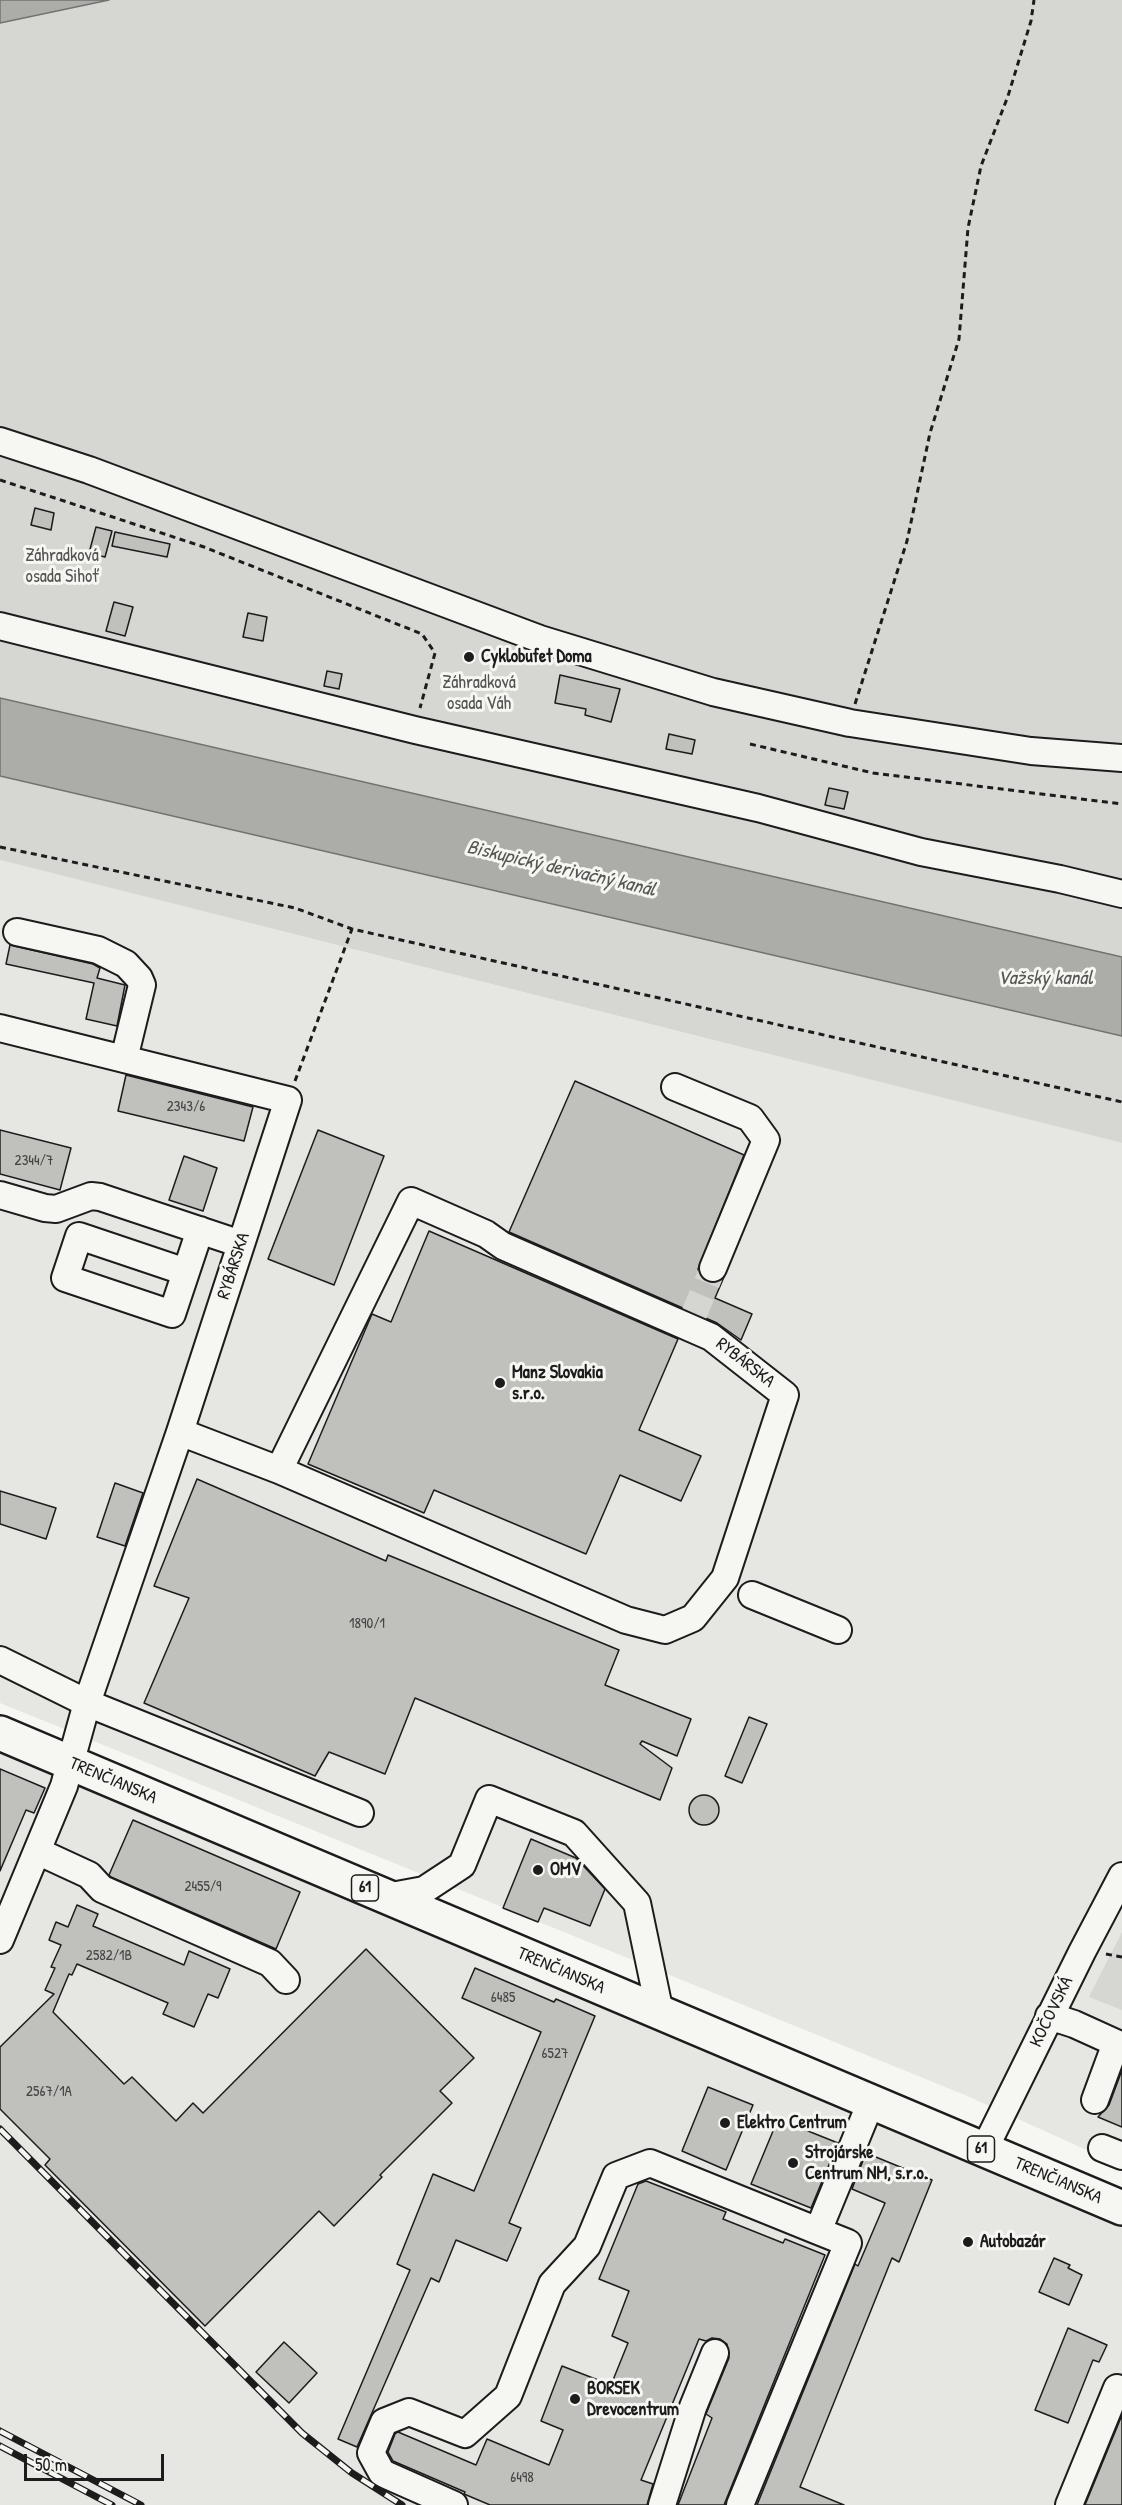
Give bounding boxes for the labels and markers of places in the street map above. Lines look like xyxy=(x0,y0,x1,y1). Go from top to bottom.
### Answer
place label: Cyklobufet Doma xyxy=(481,646,592,668)
marker: Cyklobufet Doma xyxy=(462,650,476,664)
place label: Manz Slovakia s.r.o. xyxy=(512,1362,603,1404)
marker: Manz Slovakia s.r.o. xyxy=(493,1376,507,1390)
place label: OMV xyxy=(550,1859,581,1881)
marker: OMV xyxy=(531,1863,545,1877)
place label: Elektro Centrum xyxy=(737,2112,847,2134)
marker: Elektro Centrum xyxy=(718,2116,732,2130)
place label: Strojárske Centrum NM, s.r.o. xyxy=(805,2142,928,2184)
marker: Strojárske Centrum NM, s.r.o. xyxy=(786,2156,800,2170)
place label: Autobazár xyxy=(980,2231,1046,2253)
marker: Autobazár xyxy=(961,2235,975,2249)
place label: BORSEK Drevocentrum xyxy=(587,2378,679,2420)
marker: BORSEK Drevocentrum xyxy=(568,2392,582,2406)

